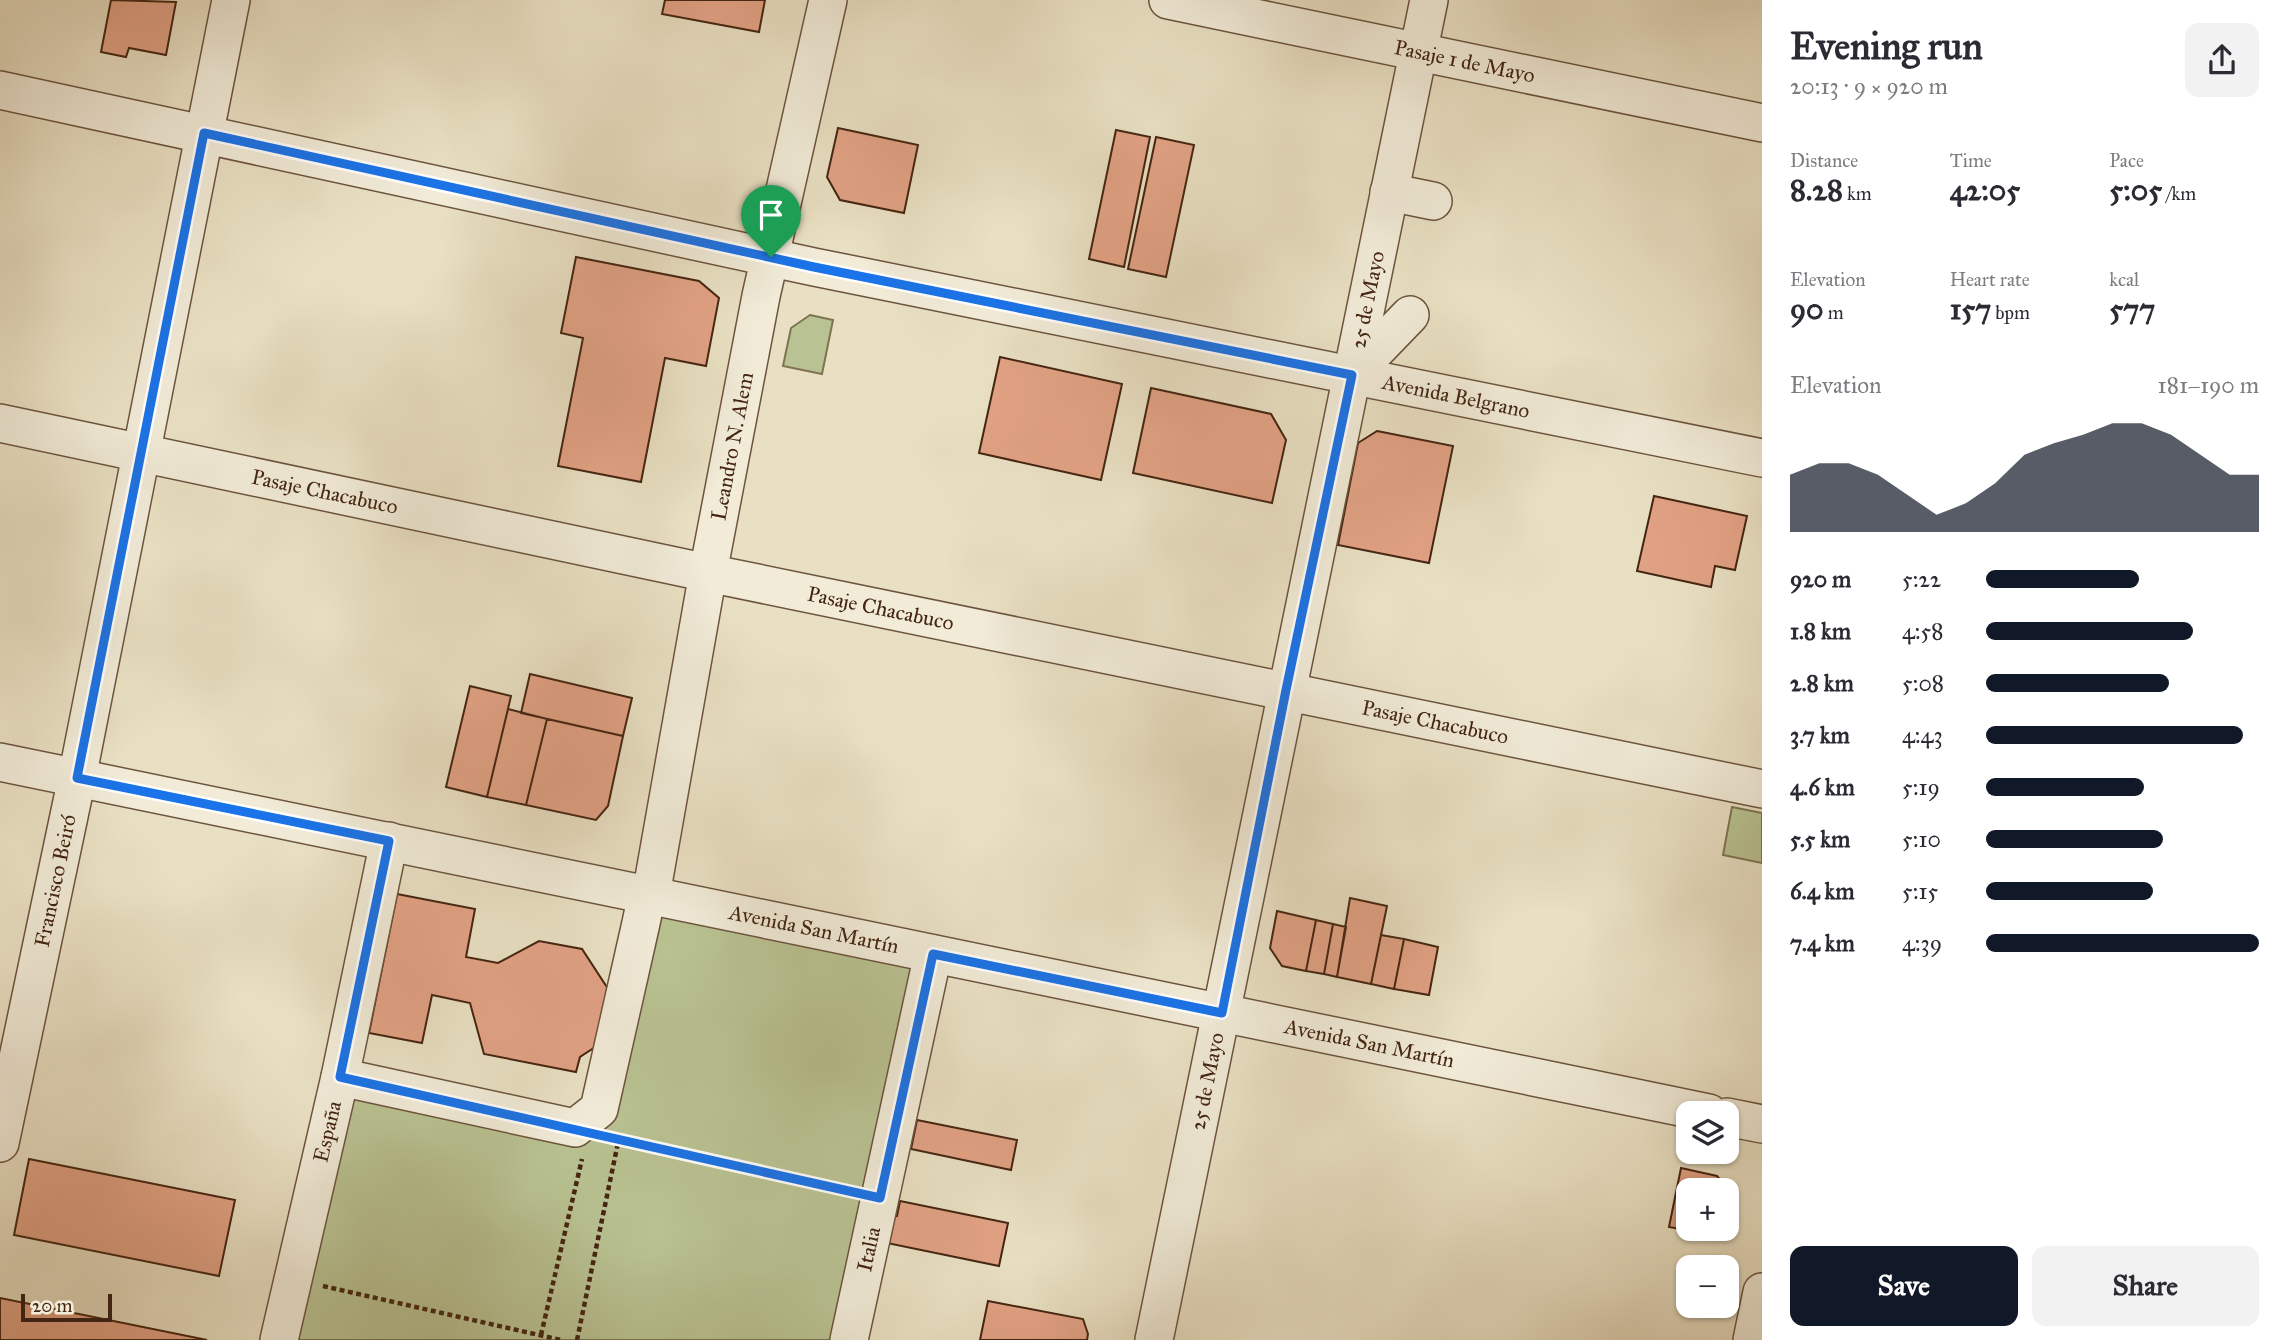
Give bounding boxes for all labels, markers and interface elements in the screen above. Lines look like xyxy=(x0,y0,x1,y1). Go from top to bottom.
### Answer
text: Evening run xyxy=(1790,23,1983,69)
button: share xyxy=(2185,23,2259,97)
street label: Pasaje 1 de Mayo xyxy=(1392,34,1538,89)
text: 20:13 · 9 × 920 m xyxy=(1790,72,1948,100)
text: Distance xyxy=(1790,149,1858,172)
text: Time xyxy=(1950,149,1992,172)
text: Pace xyxy=(2109,149,2144,172)
text: 8.28 xyxy=(1790,172,1843,208)
text: 42:05 xyxy=(1950,172,2020,208)
text: 5:05 xyxy=(2109,172,2162,208)
text: km xyxy=(1843,182,1872,205)
text: /km xyxy=(2162,182,2196,205)
pin xyxy=(741,185,801,257)
icon: arrive xyxy=(752,196,790,234)
street label: 25 de Mayo xyxy=(1345,248,1390,351)
text: Elevation xyxy=(1790,268,1865,291)
text: Heart rate xyxy=(1950,268,2030,291)
text: kcal xyxy=(2109,268,2139,291)
text: 90 xyxy=(1790,291,1824,327)
text: 157 xyxy=(1950,291,1991,327)
text: 577 xyxy=(2109,291,2155,327)
text: m xyxy=(1824,301,1844,324)
text: bpm xyxy=(1991,301,2030,324)
street label: Avenida Belgrano xyxy=(1379,369,1532,424)
street label: Leandro N. Alem xyxy=(705,370,759,523)
text: Elevation xyxy=(1790,371,1881,399)
text: 181–190 m xyxy=(2158,371,2259,399)
street label: Pasaje Chacabuco xyxy=(249,464,401,520)
text: 920 m xyxy=(1790,565,1851,593)
text: 5:22 xyxy=(1902,565,1941,593)
street label: Pasaje Chacabuco xyxy=(805,581,957,636)
text: 1.8 km xyxy=(1790,617,1851,645)
text: 4:58 xyxy=(1902,617,1944,645)
text: 2.8 km xyxy=(1790,669,1854,697)
text: 5:08 xyxy=(1902,669,1944,697)
street label: Pasaje Chacabuco xyxy=(1360,694,1511,750)
text: 3.7 km xyxy=(1790,721,1850,749)
text: 4:43 xyxy=(1902,721,1943,749)
text: 4.6 km xyxy=(1790,773,1855,801)
text: 5:19 xyxy=(1902,773,1940,801)
street label: Francisco Beiró xyxy=(29,812,82,949)
text: 5.5 km xyxy=(1790,825,1850,853)
text: 5:10 xyxy=(1902,825,1941,853)
text: 6.4 km xyxy=(1790,877,1855,905)
text: 5:15 xyxy=(1902,877,1938,905)
street label: Avenida San Martín xyxy=(726,899,901,959)
text: 7.4 km xyxy=(1790,929,1855,957)
text: 4:39 xyxy=(1902,929,1942,957)
street label: Avenida San Martín xyxy=(1281,1013,1457,1073)
street label: 25 de Mayo xyxy=(1184,1030,1230,1133)
street label: España xyxy=(308,1098,347,1165)
map controls xyxy=(1676,1101,1739,1318)
button: layers xyxy=(1676,1101,1739,1164)
button: + xyxy=(1676,1178,1739,1241)
street label: Italia xyxy=(851,1224,886,1274)
button: Save xyxy=(1790,1246,2018,1326)
button: Share xyxy=(2032,1246,2259,1326)
button: − xyxy=(1676,1255,1739,1318)
scale bar xyxy=(21,1291,112,1323)
text: 20 m xyxy=(32,1294,73,1317)

